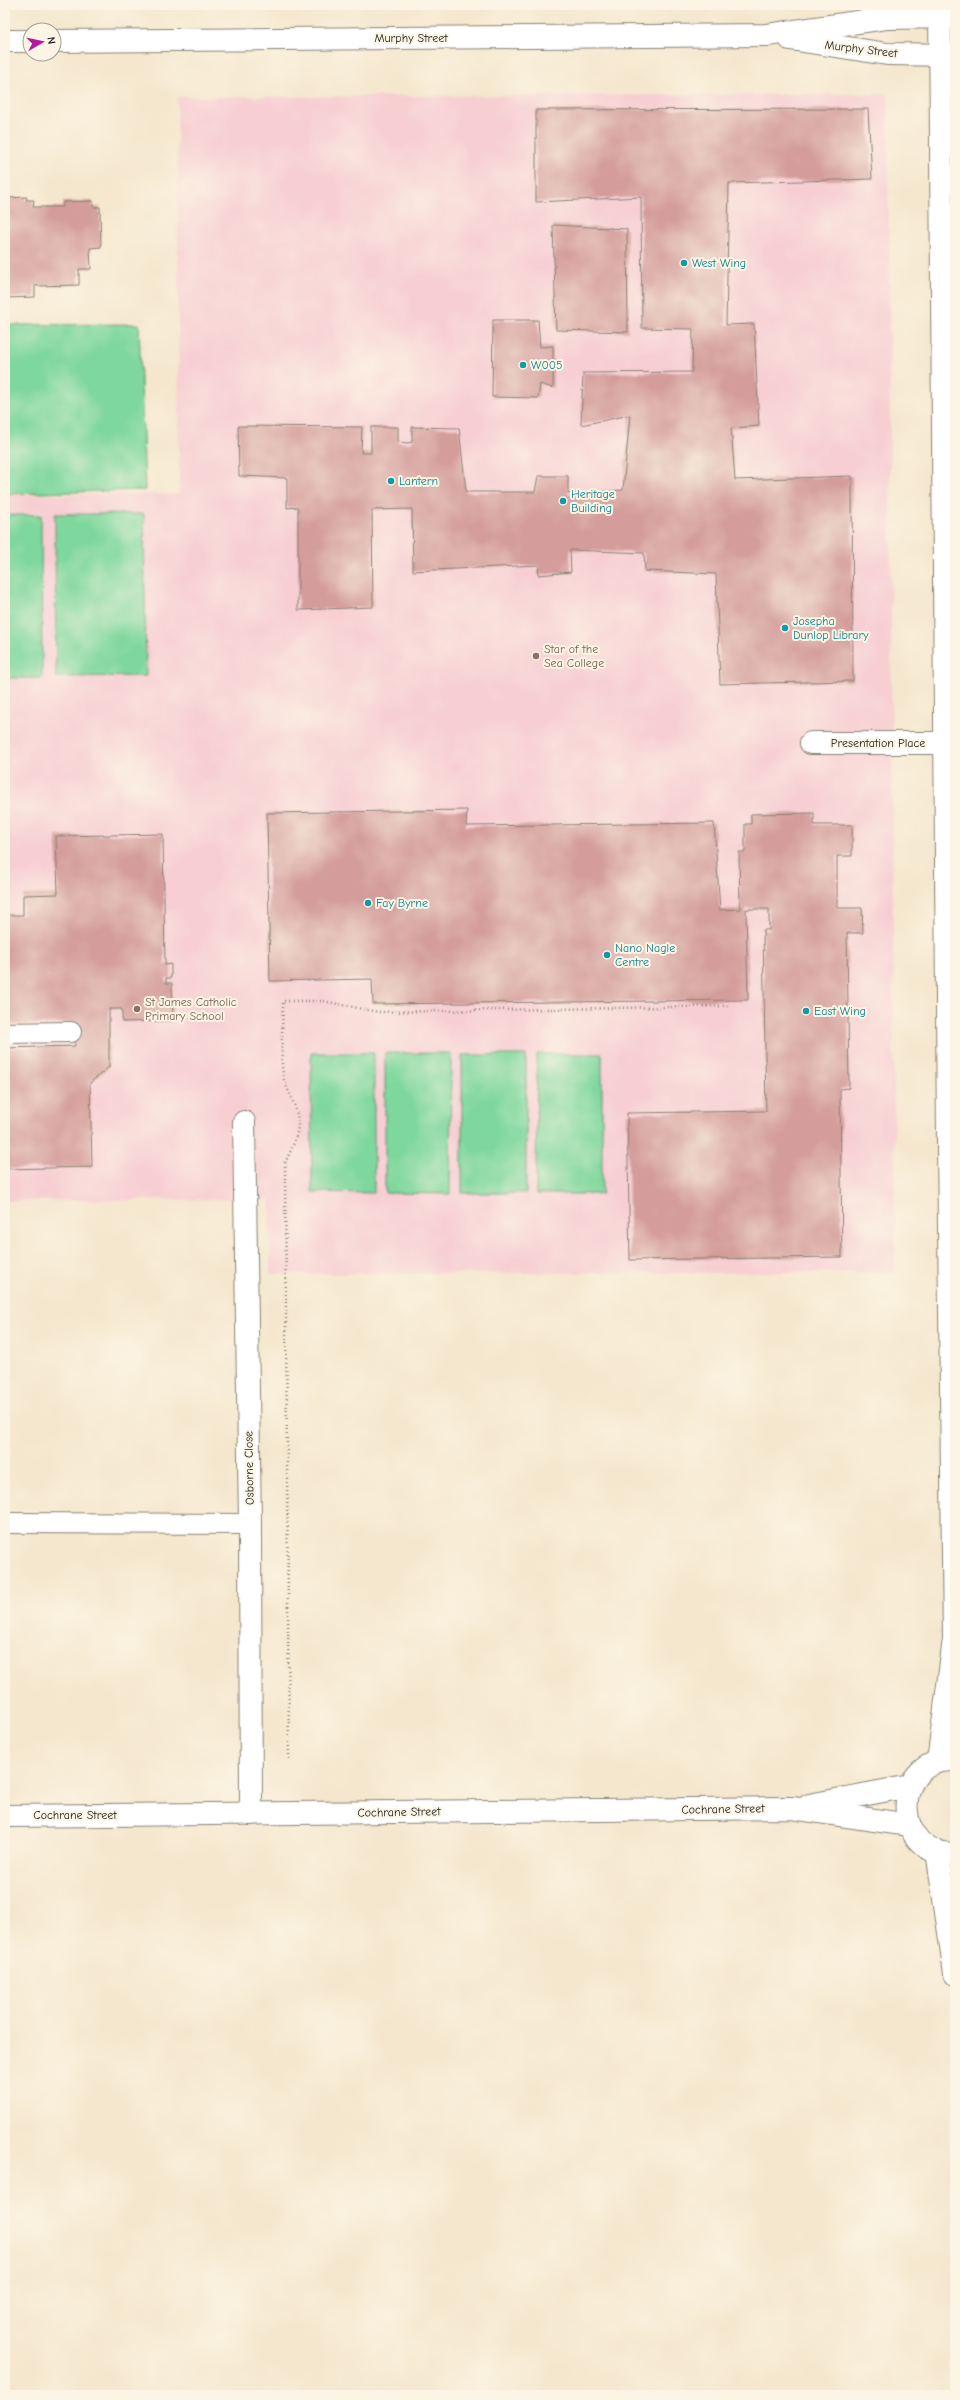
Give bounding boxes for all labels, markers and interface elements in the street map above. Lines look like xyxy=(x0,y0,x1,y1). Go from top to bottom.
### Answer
north arrow xyxy=(22,22,62,62)
street label: Murphy Street xyxy=(374,31,448,45)
text: N xyxy=(44,36,58,45)
street label: Murphy Street xyxy=(824,38,899,60)
place label: West Wing xyxy=(692,256,746,270)
marker: West Wing xyxy=(679,258,689,268)
place label: W005 xyxy=(531,358,563,372)
marker: W005 xyxy=(518,360,528,370)
place label: Lantern xyxy=(399,474,438,488)
marker: Lantern xyxy=(386,476,396,486)
place label: Heritage Building xyxy=(571,487,615,515)
marker: Heritage Building xyxy=(558,496,568,506)
place label: Josepha Dunlop Library xyxy=(793,614,869,642)
marker: Josepha Dunlop Library xyxy=(780,623,790,633)
place label: Star of the Sea College xyxy=(544,642,604,670)
marker: Star of the Sea College xyxy=(531,651,541,661)
street label: Presentation Place xyxy=(831,736,925,750)
place label: Fay Byrne xyxy=(376,896,428,910)
marker: Fay Byrne xyxy=(363,898,373,908)
place label: Nano Nagle Centre xyxy=(615,941,675,969)
marker: Nano Nagle Centre xyxy=(602,950,612,960)
place label: St James Catholic Primary School xyxy=(145,995,237,1023)
marker: St James Catholic Primary School xyxy=(132,1004,142,1014)
place label: East Wing xyxy=(814,1004,866,1018)
marker: East Wing xyxy=(801,1006,811,1016)
street label: Osborne Close xyxy=(241,1431,257,1505)
street label: Cochrane Street xyxy=(681,1801,765,1817)
street label: Cochrane Street xyxy=(357,1804,441,1820)
street label: Cochrane Street xyxy=(33,1808,117,1822)

